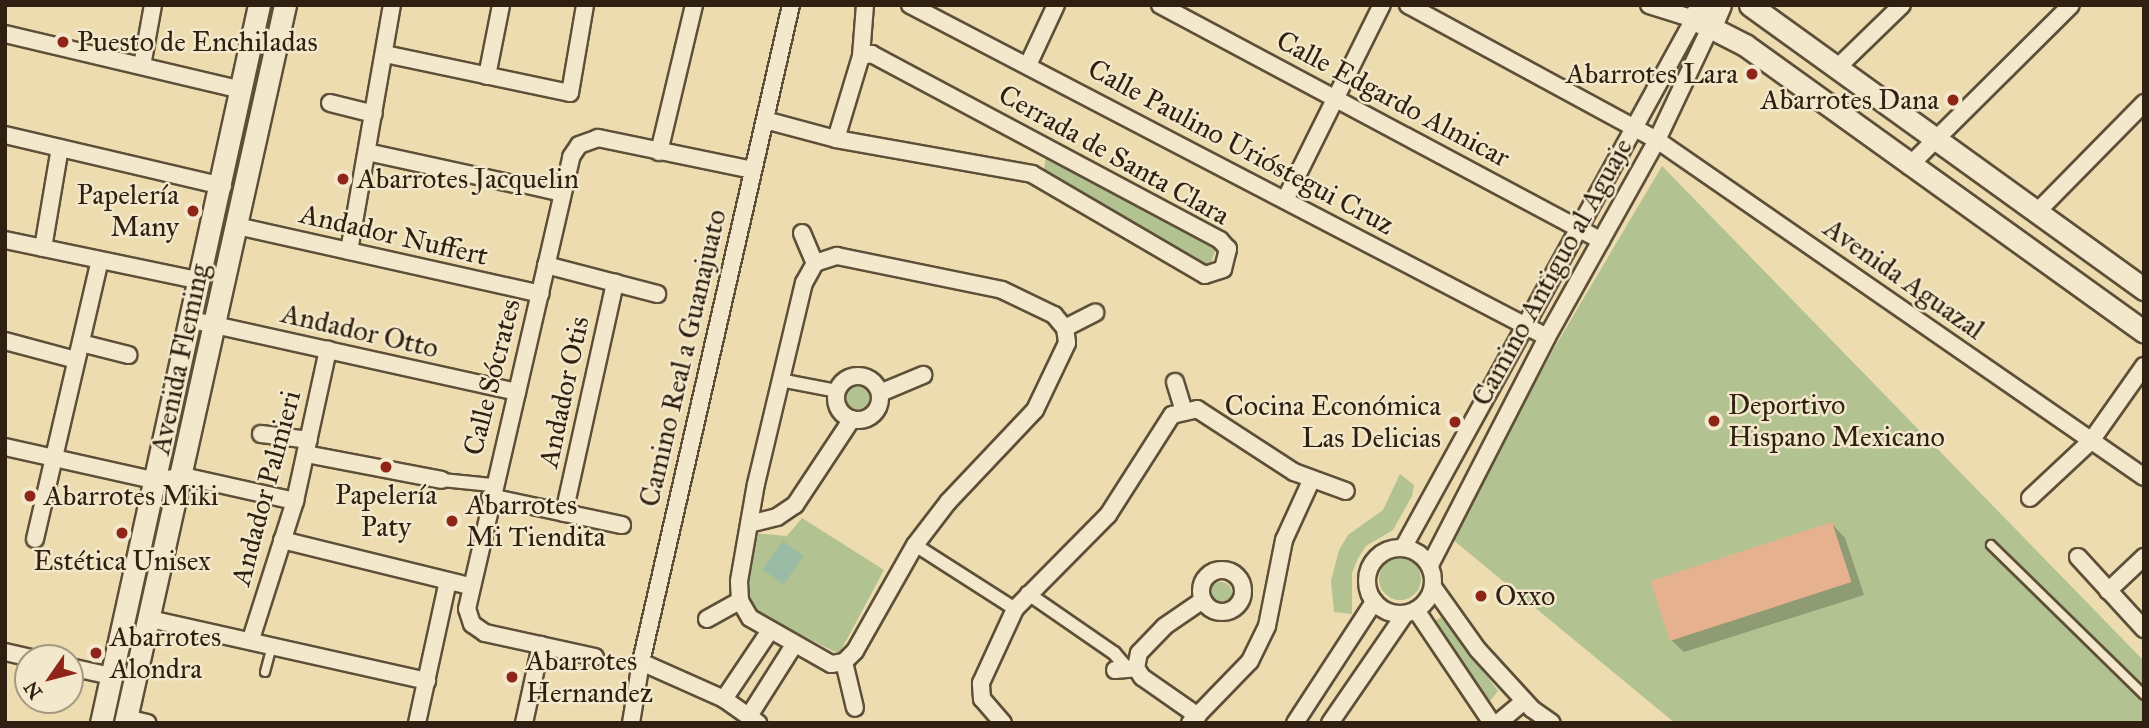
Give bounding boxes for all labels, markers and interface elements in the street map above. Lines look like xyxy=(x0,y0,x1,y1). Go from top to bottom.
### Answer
street label: Calle Edgardo Almicar xyxy=(1271,23,1515,175)
place label: Puesto de Enchiladas xyxy=(77,25,318,59)
marker: Puesto de Enchiladas xyxy=(55,34,71,50)
street label: Calle Paulino Urióstegui Cruz xyxy=(1082,52,1400,242)
place label: Abarrotes Lara xyxy=(1566,57,1738,91)
marker: Abarrotes Lara xyxy=(1744,66,1760,82)
street label: Cerrada de Santa Clara xyxy=(993,78,1235,232)
place label: Abarrotes Dana xyxy=(1761,83,1939,117)
marker: Abarrotes Dana xyxy=(1945,92,1961,108)
street label: Camino Antiguo al Aguaje xyxy=(1464,132,1640,412)
place label: Abarrotes Jacquelin xyxy=(357,162,579,196)
marker: Abarrotes Jacquelin xyxy=(335,171,351,187)
place label: Papelería Many xyxy=(77,178,179,244)
street label: Andador Nuffert xyxy=(297,197,491,273)
marker: Papelería Many xyxy=(185,203,201,219)
street label: Camino Real a Guanajuato xyxy=(632,206,734,510)
street label: Avenida Aguazal xyxy=(1817,211,1991,347)
street label: Avenida Fleming xyxy=(143,261,217,457)
street label: Calle Sócrates xyxy=(456,295,528,459)
street label: Andador Otto xyxy=(278,297,442,365)
street label: Andador Otis xyxy=(532,313,596,471)
street label: Andador Palmieri xyxy=(224,387,308,589)
place label: Deportivo Hispano Mexicano xyxy=(1728,388,1945,454)
place label: Cocina Económica Las Delicias xyxy=(1225,389,1441,455)
marker: Deportivo Hispano Mexicano xyxy=(1706,413,1722,429)
marker: Cocina Económica Las Delicias xyxy=(1447,414,1463,430)
marker: Papelería Paty xyxy=(378,459,394,475)
place label: Papelería Paty xyxy=(335,478,437,544)
place label: Abarrotes Miki xyxy=(44,479,219,513)
marker: Abarrotes Miki xyxy=(22,488,38,504)
place label: Abarrotes Mi Tiendita xyxy=(466,488,606,554)
marker: Abarrotes Mi Tiendita xyxy=(444,513,460,529)
marker: Estética Unisex xyxy=(114,525,130,541)
place label: Estética Unisex xyxy=(33,544,211,578)
place label: Oxxo xyxy=(1495,579,1555,613)
marker: Oxxo xyxy=(1473,588,1489,604)
place label: Abarrotes Alondra xyxy=(110,620,221,686)
north arrow xyxy=(14,644,84,714)
place label: Abarrotes Hernandez xyxy=(526,644,653,710)
marker: Abarrotes Alondra xyxy=(88,645,104,661)
marker: Abarrotes Hernandez xyxy=(504,669,520,685)
text: N xyxy=(19,677,47,703)

